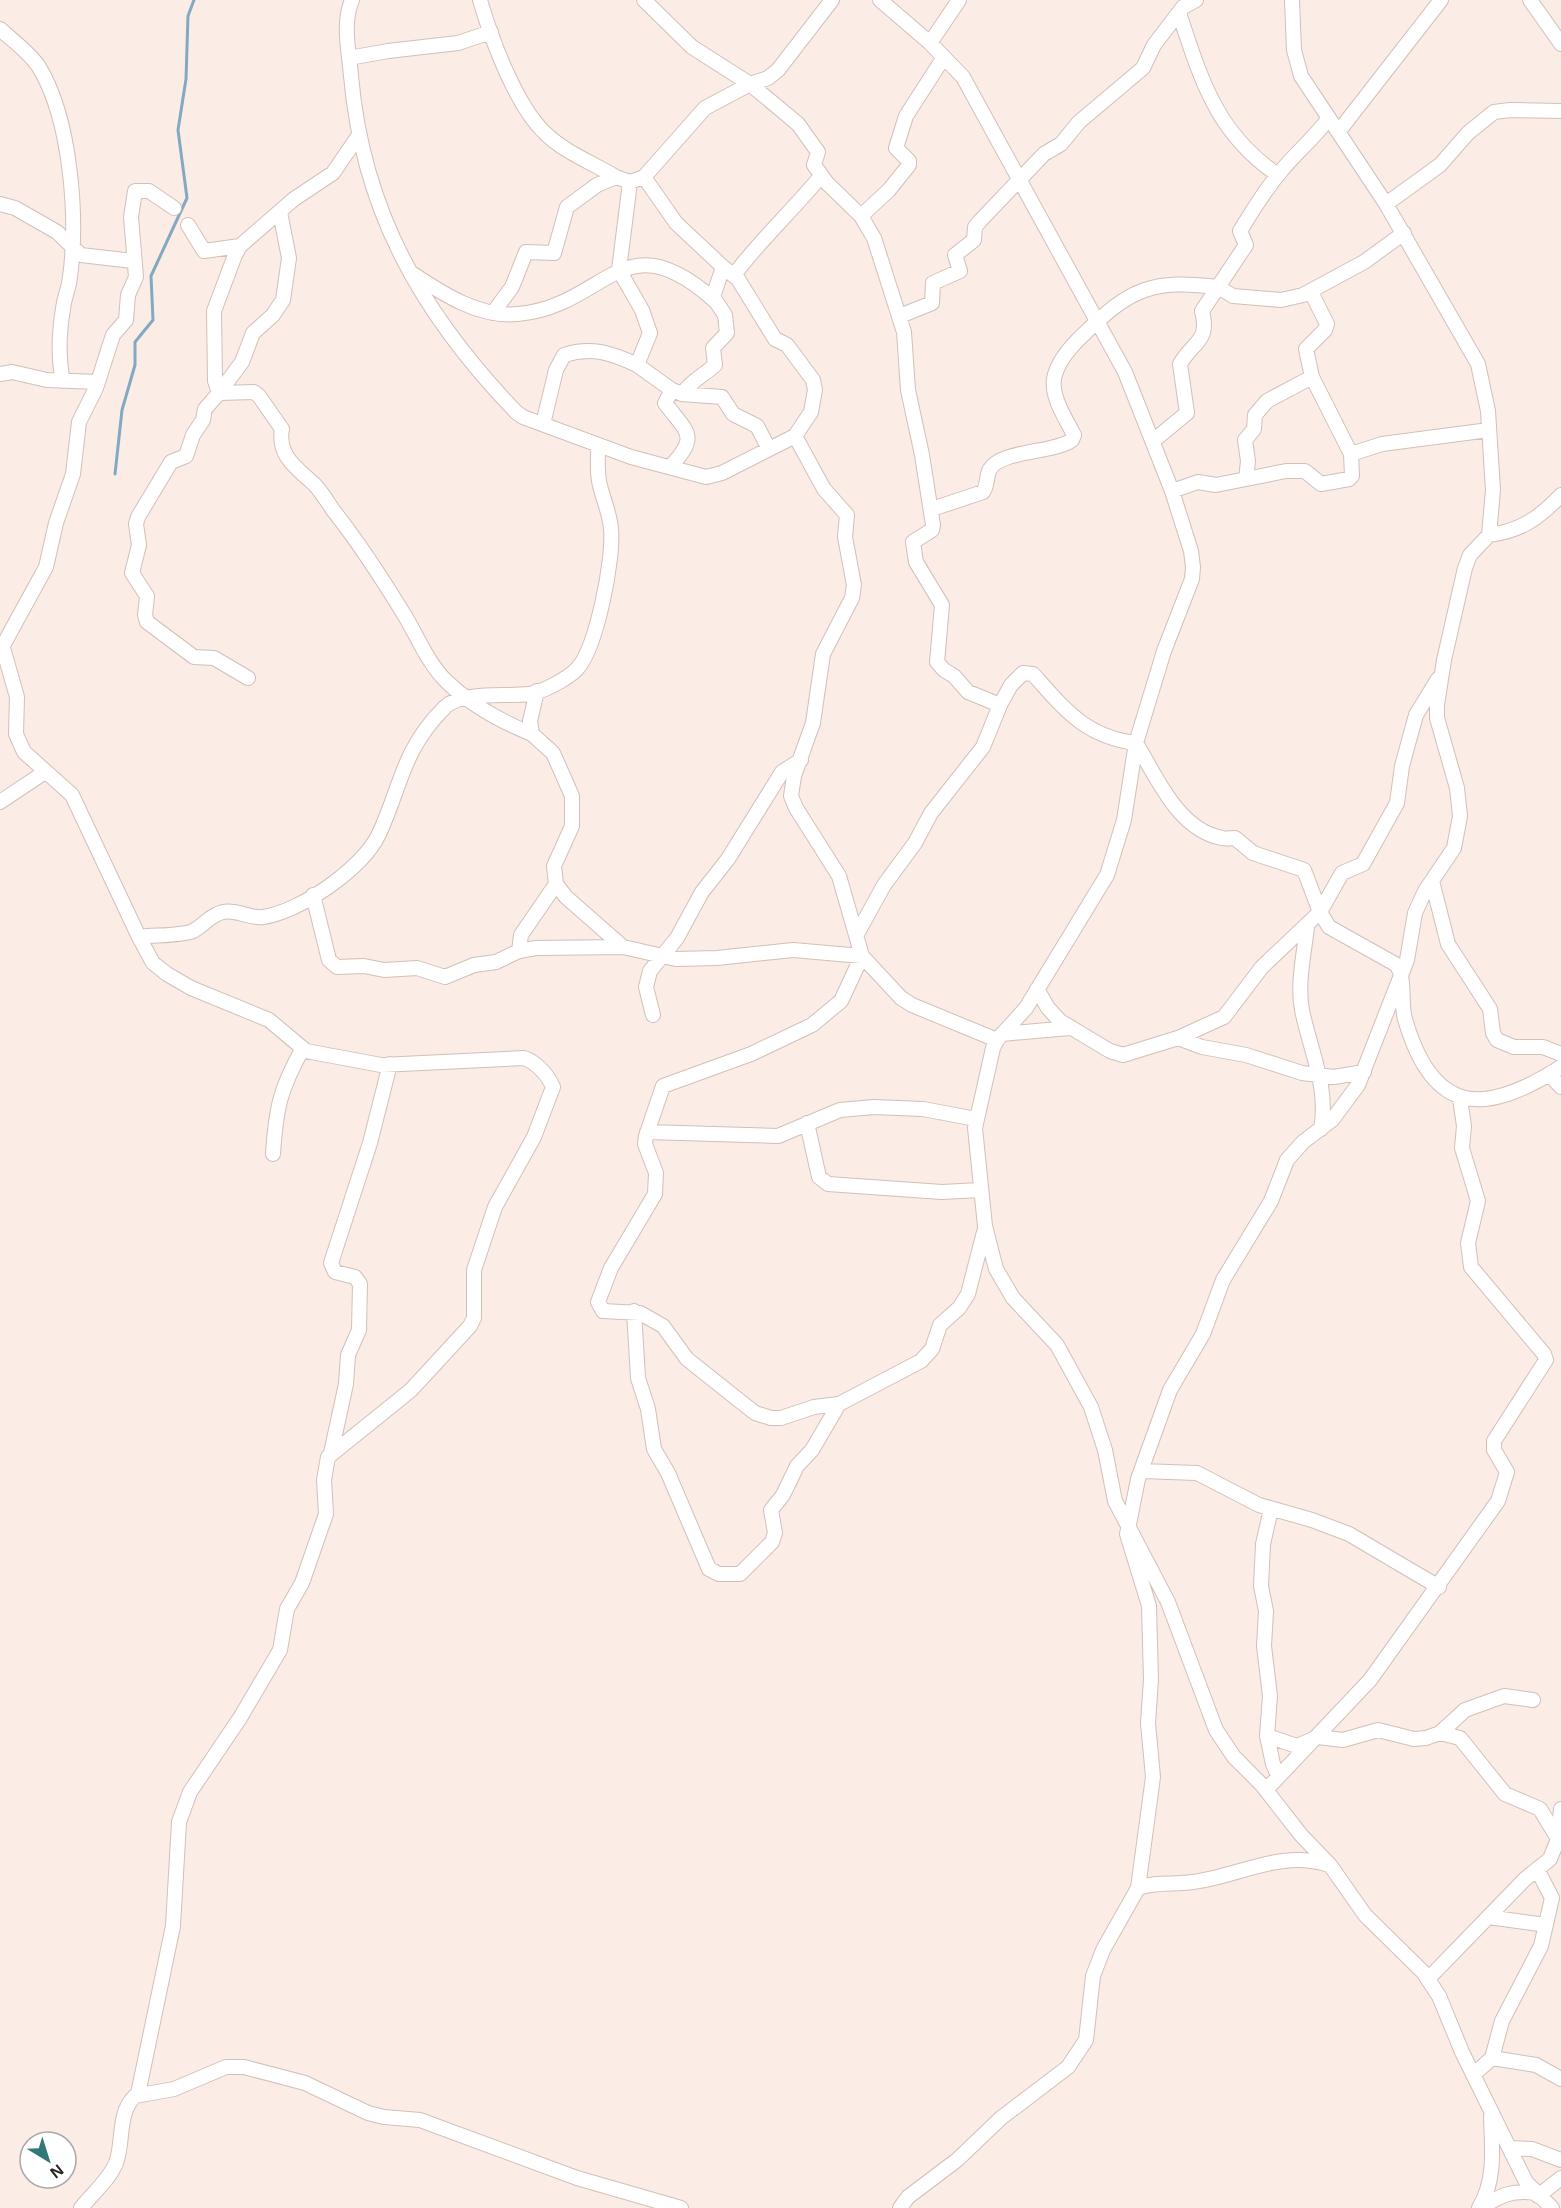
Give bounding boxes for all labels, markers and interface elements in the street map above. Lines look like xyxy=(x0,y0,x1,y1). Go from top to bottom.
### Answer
north arrow xyxy=(18,2130,78,2190)
text: N xyxy=(47,2161,67,2182)

